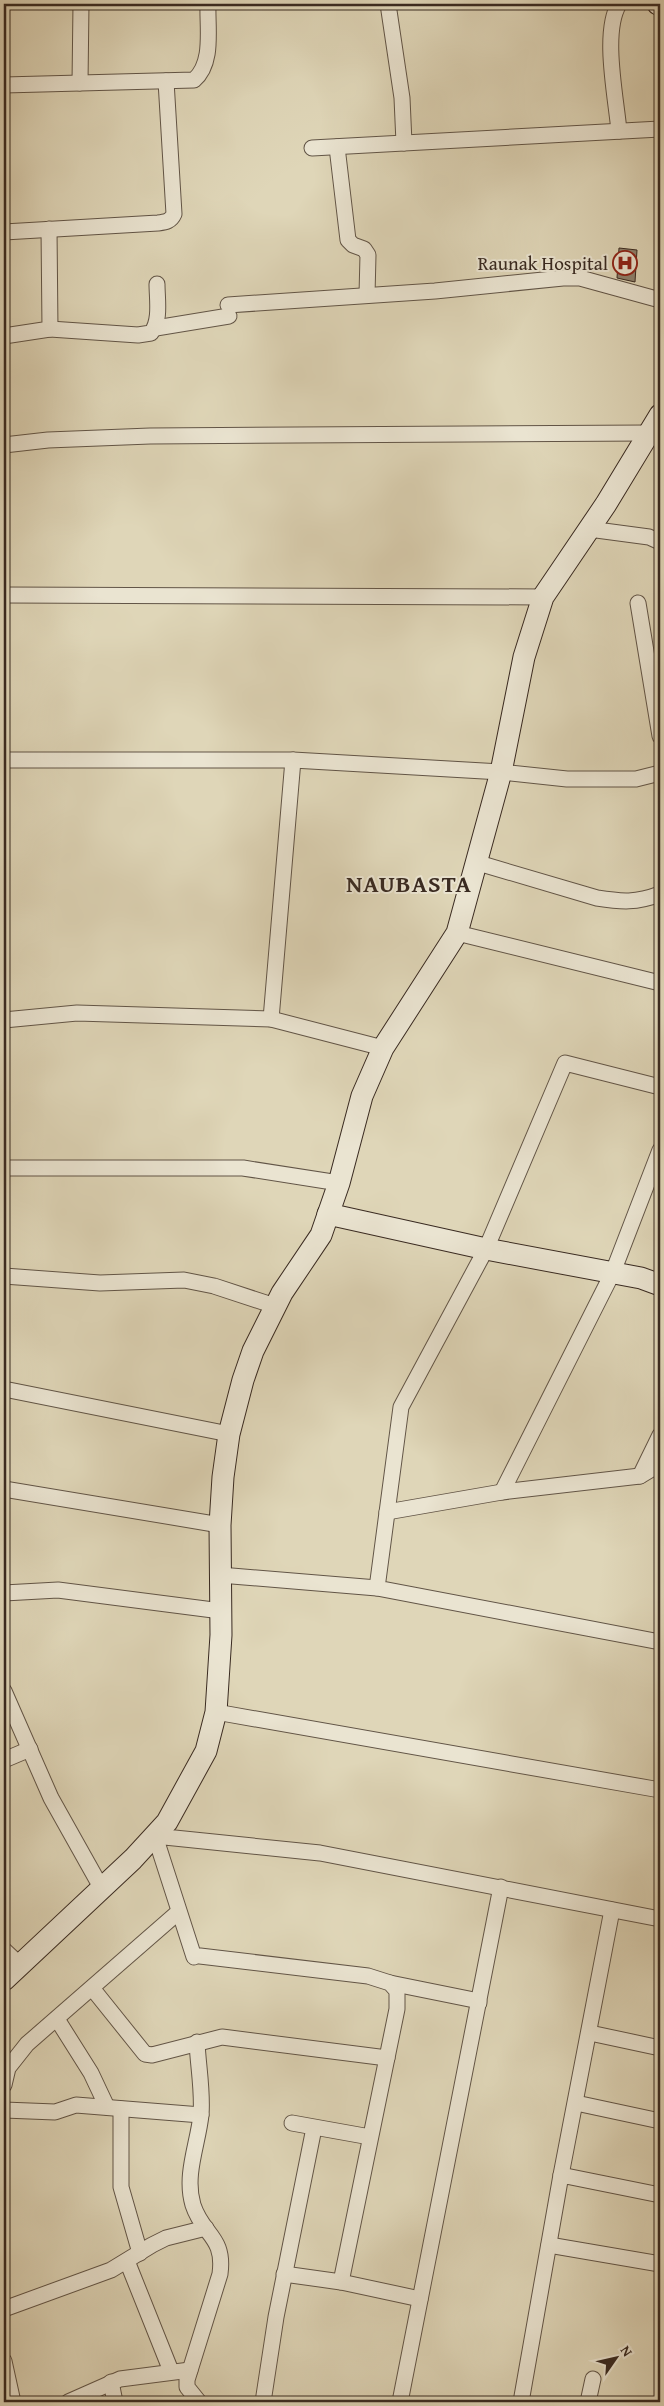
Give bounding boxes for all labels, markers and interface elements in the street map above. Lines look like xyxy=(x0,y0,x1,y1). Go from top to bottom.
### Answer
place label: Raunak Hospital xyxy=(478,249,608,277)
hospital icon: Raunak Hospital xyxy=(612,250,638,276)
district label: NAUBASTA xyxy=(346,866,472,901)
north arrow xyxy=(592,2334,642,2384)
text: N xyxy=(616,2341,638,2361)

